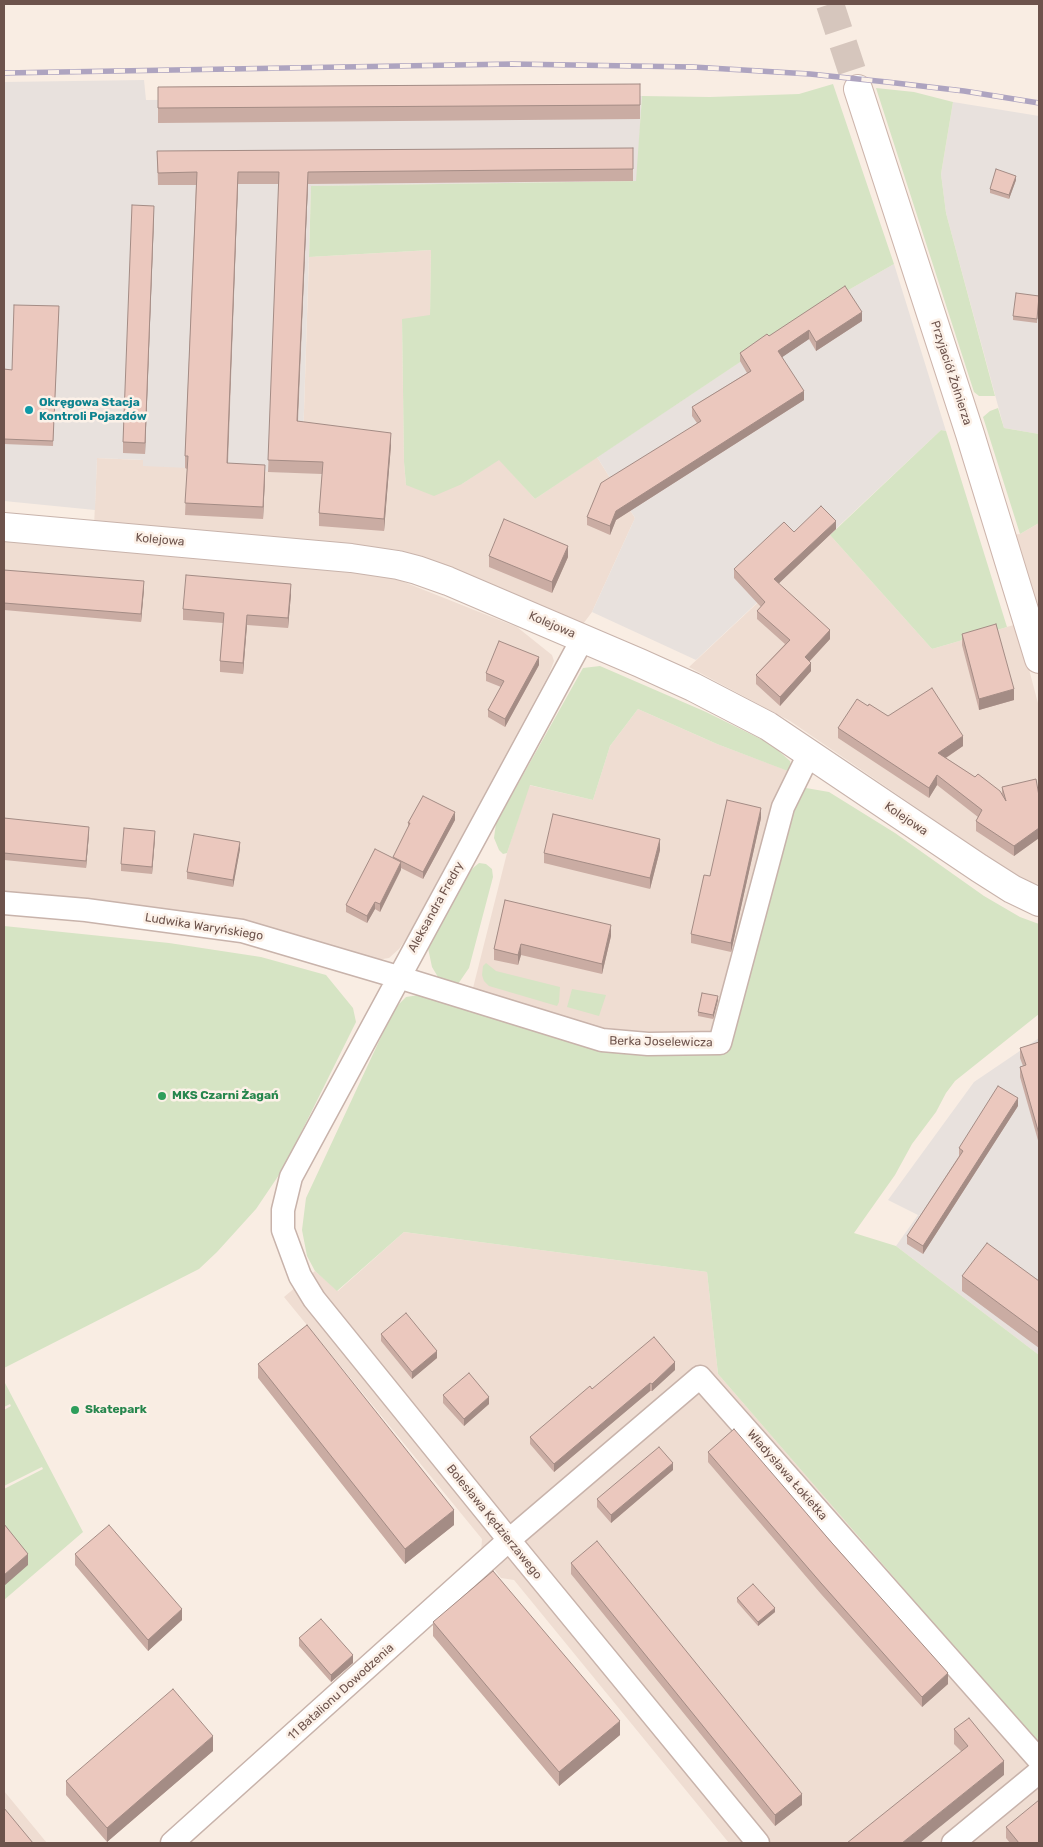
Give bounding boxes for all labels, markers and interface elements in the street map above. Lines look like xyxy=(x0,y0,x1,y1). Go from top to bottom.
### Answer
street label: Przyjaciół Żołnierza xyxy=(927,319,975,427)
place label: Okręgowa Stacja Kontroli Pojazdów xyxy=(39,396,147,424)
marker: Okręgowa Stacja Kontroli Pojazdów xyxy=(23,404,35,416)
street label: Kolejowa xyxy=(135,531,185,549)
street label: Kolejowa xyxy=(527,609,577,641)
street label: Kolejowa xyxy=(882,799,930,839)
street label: Aleksandra Fredry xyxy=(405,859,467,955)
street label: Ludwika Waryńskiego xyxy=(144,911,264,943)
street label: Berka Joselewicza xyxy=(609,1034,713,1050)
place label: MKS Czarni Żagań xyxy=(172,1089,279,1103)
marker: MKS Czarni Żagań xyxy=(156,1090,168,1102)
place label: Skatepark xyxy=(85,1403,147,1417)
marker: Skatepark xyxy=(69,1404,81,1416)
street label: Władysława Łokietka xyxy=(744,1427,830,1523)
street label: Bolesława Kędzierzawego xyxy=(443,1462,545,1582)
street label: 11 Batalionu Dowodzenia xyxy=(285,1641,397,1743)

